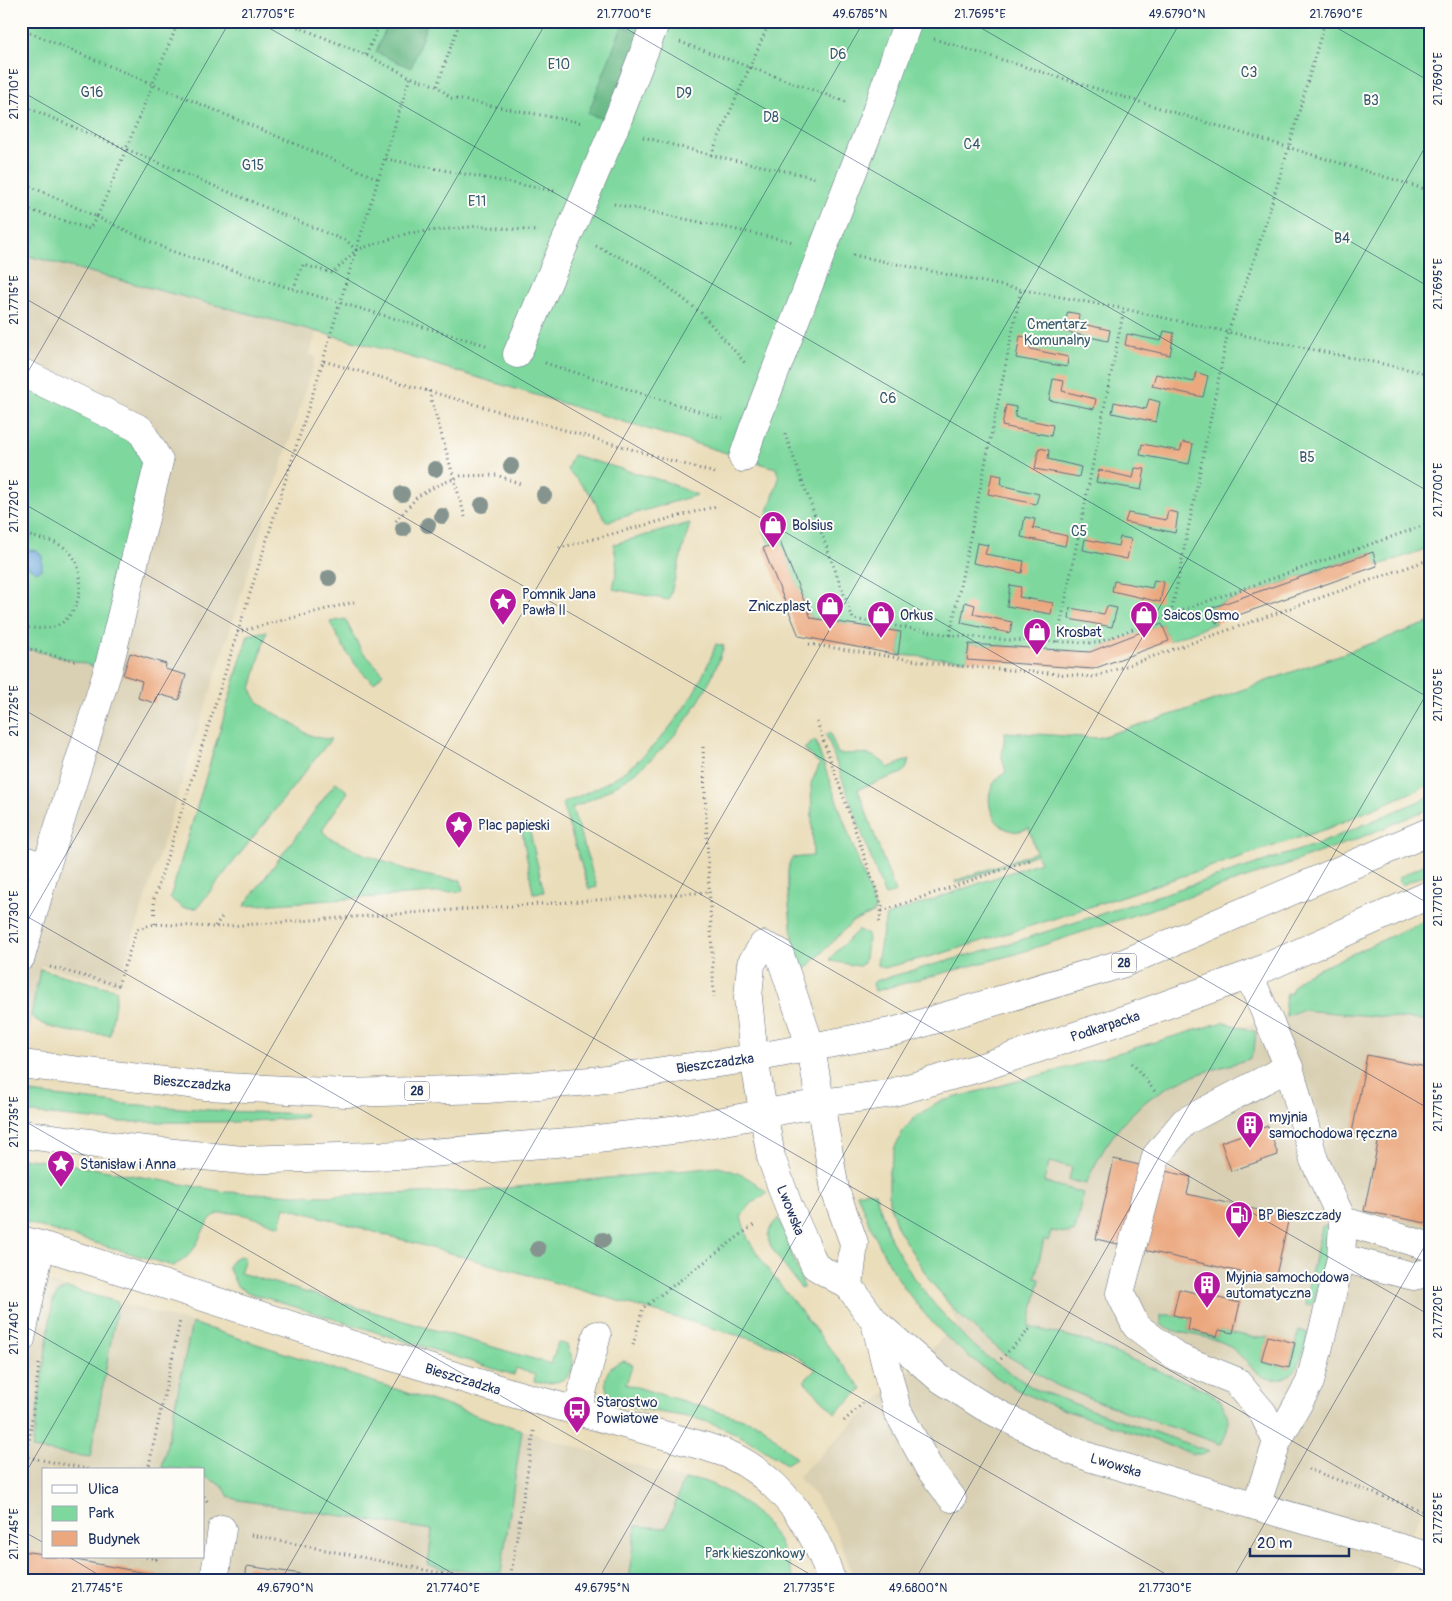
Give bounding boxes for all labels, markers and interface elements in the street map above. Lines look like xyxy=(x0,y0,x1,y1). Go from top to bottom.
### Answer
text: 21.7705°E xyxy=(242,7,294,22)
text: 21.7700°E xyxy=(597,7,651,22)
text: 49.6785°N xyxy=(833,7,887,22)
text: 21.7695°E xyxy=(954,7,1006,22)
text: 49.6790°N xyxy=(1149,7,1205,22)
text: 21.7690°E xyxy=(1309,7,1363,22)
park label: D6 xyxy=(830,46,846,63)
text: 21.7690°E xyxy=(1431,52,1446,106)
park label: E10 xyxy=(548,56,570,73)
park label: C3 xyxy=(1241,64,1257,81)
text: 21.7710°E xyxy=(7,68,22,120)
park label: G16 xyxy=(81,84,103,101)
park label: D9 xyxy=(676,85,692,102)
park label: B3 xyxy=(1363,92,1379,109)
park label: D8 xyxy=(763,109,779,126)
park label: C4 xyxy=(964,136,980,153)
park label: G15 xyxy=(242,157,264,174)
park label: E11 xyxy=(468,193,486,210)
park label: B4 xyxy=(1334,230,1350,247)
text: 21.7695°E xyxy=(1431,258,1446,310)
text: 21.7715°E xyxy=(7,275,22,325)
park label: Cmentarz Komunalny xyxy=(1024,316,1090,349)
park label: C6 xyxy=(880,390,896,407)
park label: B5 xyxy=(1299,449,1315,466)
text: 21.7700°E xyxy=(1431,463,1446,517)
text: 21.7720°E xyxy=(7,479,22,533)
shop icon: Bolsius xyxy=(758,510,788,549)
place label: Bolsius xyxy=(792,517,834,534)
park label: C5 xyxy=(1071,523,1087,540)
place label: Pomnik Jana Pawła II xyxy=(522,586,596,619)
place icon: Pomnik Jana Pawła II xyxy=(488,587,518,626)
shop icon: Zniczplast xyxy=(815,591,845,630)
place label: Zniczplast xyxy=(748,598,811,615)
shop icon: Orkus xyxy=(866,600,896,639)
shop icon: Saicos Osmo xyxy=(1129,600,1159,639)
place label: Orkus xyxy=(900,607,934,624)
place label: Saicos Osmo xyxy=(1163,607,1240,624)
shop icon: Krosbat xyxy=(1022,617,1052,656)
place label: Krosbat xyxy=(1056,624,1102,641)
text: 21.7705°E xyxy=(1431,669,1446,721)
text: 21.7725°E xyxy=(7,685,22,737)
place icon: Plac papieski xyxy=(444,810,474,849)
place label: Plac papieski xyxy=(478,817,550,834)
text: 21.7710°E xyxy=(1431,875,1446,927)
text: 21.7730°E xyxy=(7,890,22,944)
road number: 28 xyxy=(1112,954,1136,972)
street label: Podkarpacka xyxy=(1068,1007,1142,1046)
street label: Bieszczadzka xyxy=(675,1050,755,1077)
street label: Bieszczadzka xyxy=(152,1072,232,1095)
road number: 28 xyxy=(404,1082,430,1100)
text: 21.7715°E xyxy=(1431,1082,1446,1132)
text: 21.7735°E xyxy=(7,1096,22,1148)
place label: myjnia samochodowa ręczna xyxy=(1269,1109,1397,1142)
building icon: myjnia samochodowa ręczna xyxy=(1235,1110,1265,1149)
place icon: Stanisław i Anna xyxy=(46,1149,76,1188)
place label: Stanisław i Anna xyxy=(80,1156,176,1173)
street label: Lwowska xyxy=(773,1183,808,1238)
fuel station icon: BP Bieszczady xyxy=(1224,1200,1254,1239)
place label: BP Bieszczady xyxy=(1258,1207,1341,1224)
place label: Myjnia samochodowa automatyczna xyxy=(1226,1269,1349,1302)
building icon: Myjnia samochodowa automatyczna xyxy=(1192,1270,1222,1309)
text: 21.7720°E xyxy=(1431,1285,1446,1339)
text: 21.7740°E xyxy=(7,1301,22,1355)
street label: Bieszczadzka xyxy=(423,1360,503,1399)
place label: Starostwo Powiatowe xyxy=(596,1394,659,1427)
bus stop icon: Starostwo Powiatowe xyxy=(562,1395,592,1434)
street label: Lwowska xyxy=(1088,1450,1144,1481)
legend xyxy=(42,1468,205,1558)
text: Ulica xyxy=(88,1480,119,1499)
text: 21.7725°E xyxy=(1431,1492,1446,1544)
text: Park xyxy=(88,1504,115,1523)
text: 21.7745°E xyxy=(7,1508,22,1560)
scale bar xyxy=(1250,1526,1348,1558)
text: Budynek xyxy=(88,1530,141,1549)
text: 20 m xyxy=(1257,1534,1292,1553)
park label: Park kieszonkowy xyxy=(705,1545,805,1562)
text: 21.7745°E xyxy=(71,1581,123,1596)
text: 49.6790°N xyxy=(257,1581,313,1596)
text: 21.7740°E xyxy=(426,1581,480,1596)
text: 49.6795°N xyxy=(574,1581,630,1596)
text: 21.7735°E xyxy=(783,1581,835,1596)
text: 49.6800°N xyxy=(889,1581,947,1596)
text: 21.7730°E xyxy=(1138,1581,1192,1596)

